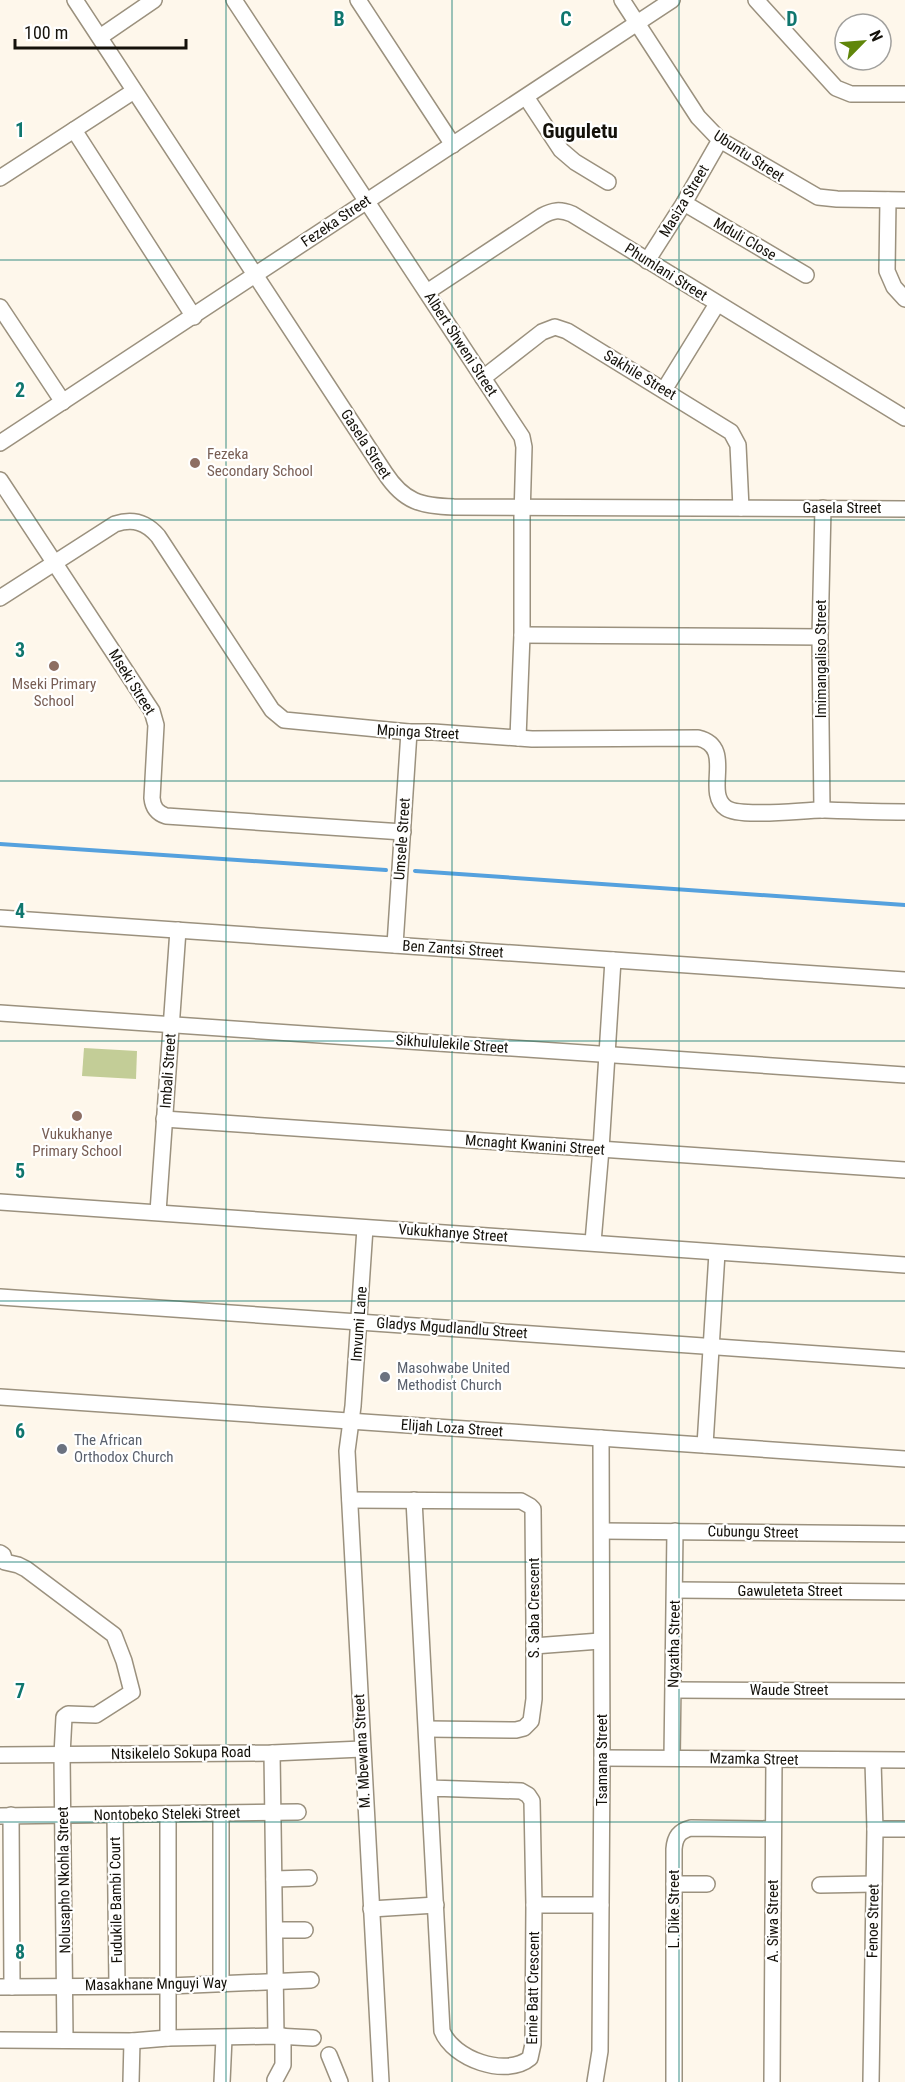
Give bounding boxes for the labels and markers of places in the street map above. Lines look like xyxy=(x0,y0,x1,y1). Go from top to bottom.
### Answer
place label: Fezeka Secondary School xyxy=(207,445,313,480)
marker: Fezeka Secondary School xyxy=(188,456,202,470)
marker: Mseki Primary School xyxy=(47,659,61,673)
place label: Mseki Primary School xyxy=(12,675,96,710)
marker: Vukukhanye Primary School xyxy=(70,1109,84,1123)
place label: Vukukhanye Primary School xyxy=(32,1125,122,1160)
place label: Masohwabe United Methodist Church xyxy=(397,1359,510,1394)
marker: Masohwabe United Methodist Church xyxy=(378,1370,392,1384)
place label: The African Orthodox Church xyxy=(74,1431,174,1466)
marker: The African Orthodox Church xyxy=(55,1442,69,1456)

